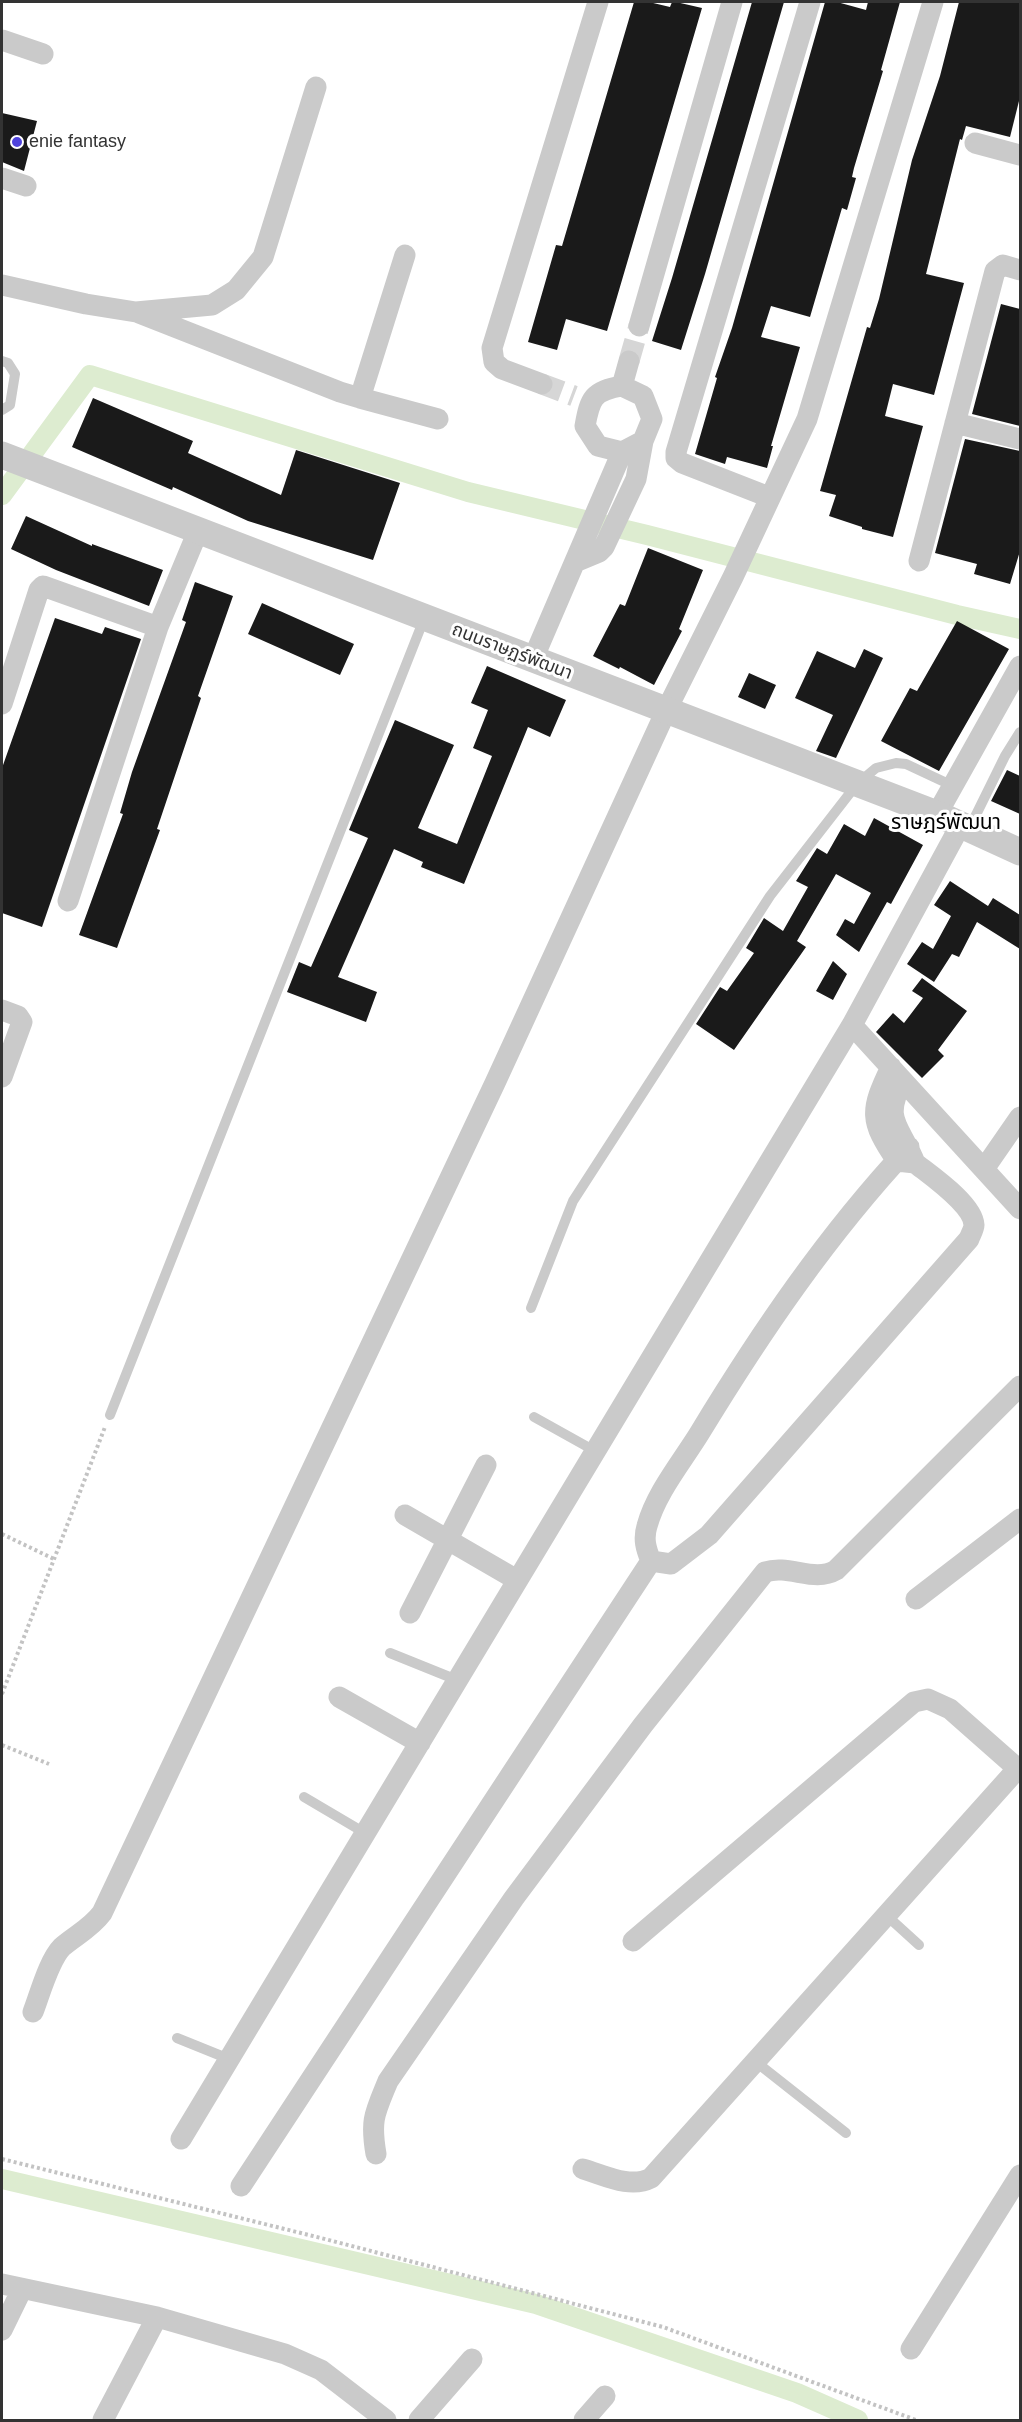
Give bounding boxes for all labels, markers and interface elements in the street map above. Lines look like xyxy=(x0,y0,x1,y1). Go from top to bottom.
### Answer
place label: enie fantasy xyxy=(29,131,126,153)
marker: enie fantasy xyxy=(10,135,24,149)
street label: ถนนราษฏร์พัฒนา xyxy=(449,619,575,685)
district label: ราษฎร์พัฒนา xyxy=(891,810,1001,836)

